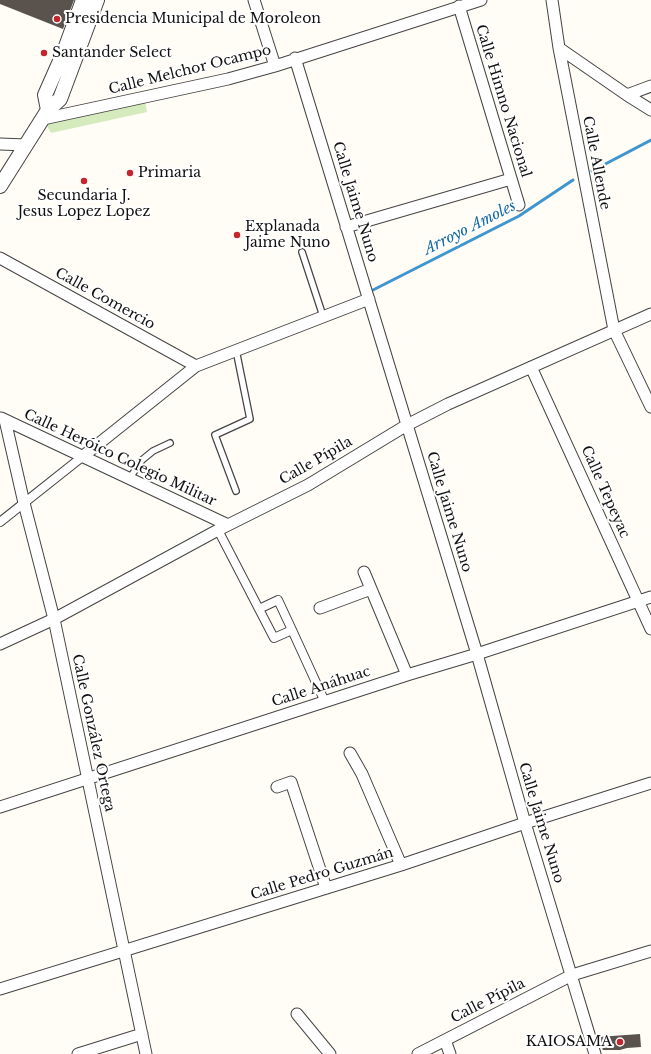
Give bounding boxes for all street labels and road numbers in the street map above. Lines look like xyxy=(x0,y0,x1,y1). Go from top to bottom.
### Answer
street label: Calle Himno Nacional xyxy=(472,23,534,179)
street label: Calle Melchor Ocampo xyxy=(107,42,273,98)
street label: Calle Allende xyxy=(579,115,613,211)
street label: Calle Jaime Nuno xyxy=(329,140,381,264)
street label: Calle Comercio xyxy=(52,265,158,333)
street label: Calle Heróico Colegio Militar xyxy=(21,406,219,510)
street label: Calle Pípila xyxy=(277,433,355,489)
street label: Calle Tepeyac xyxy=(577,443,633,541)
street label: Calle Jaime Nuno xyxy=(423,450,475,574)
street label: Calle González Ortega xyxy=(68,653,118,813)
street label: Calle Anáhuac xyxy=(270,663,372,711)
street label: Calle Jaime Nuno xyxy=(515,761,567,885)
street label: Calle Pedro Guzmán xyxy=(249,844,395,904)
street label: Calle Pípila xyxy=(448,975,528,1027)

